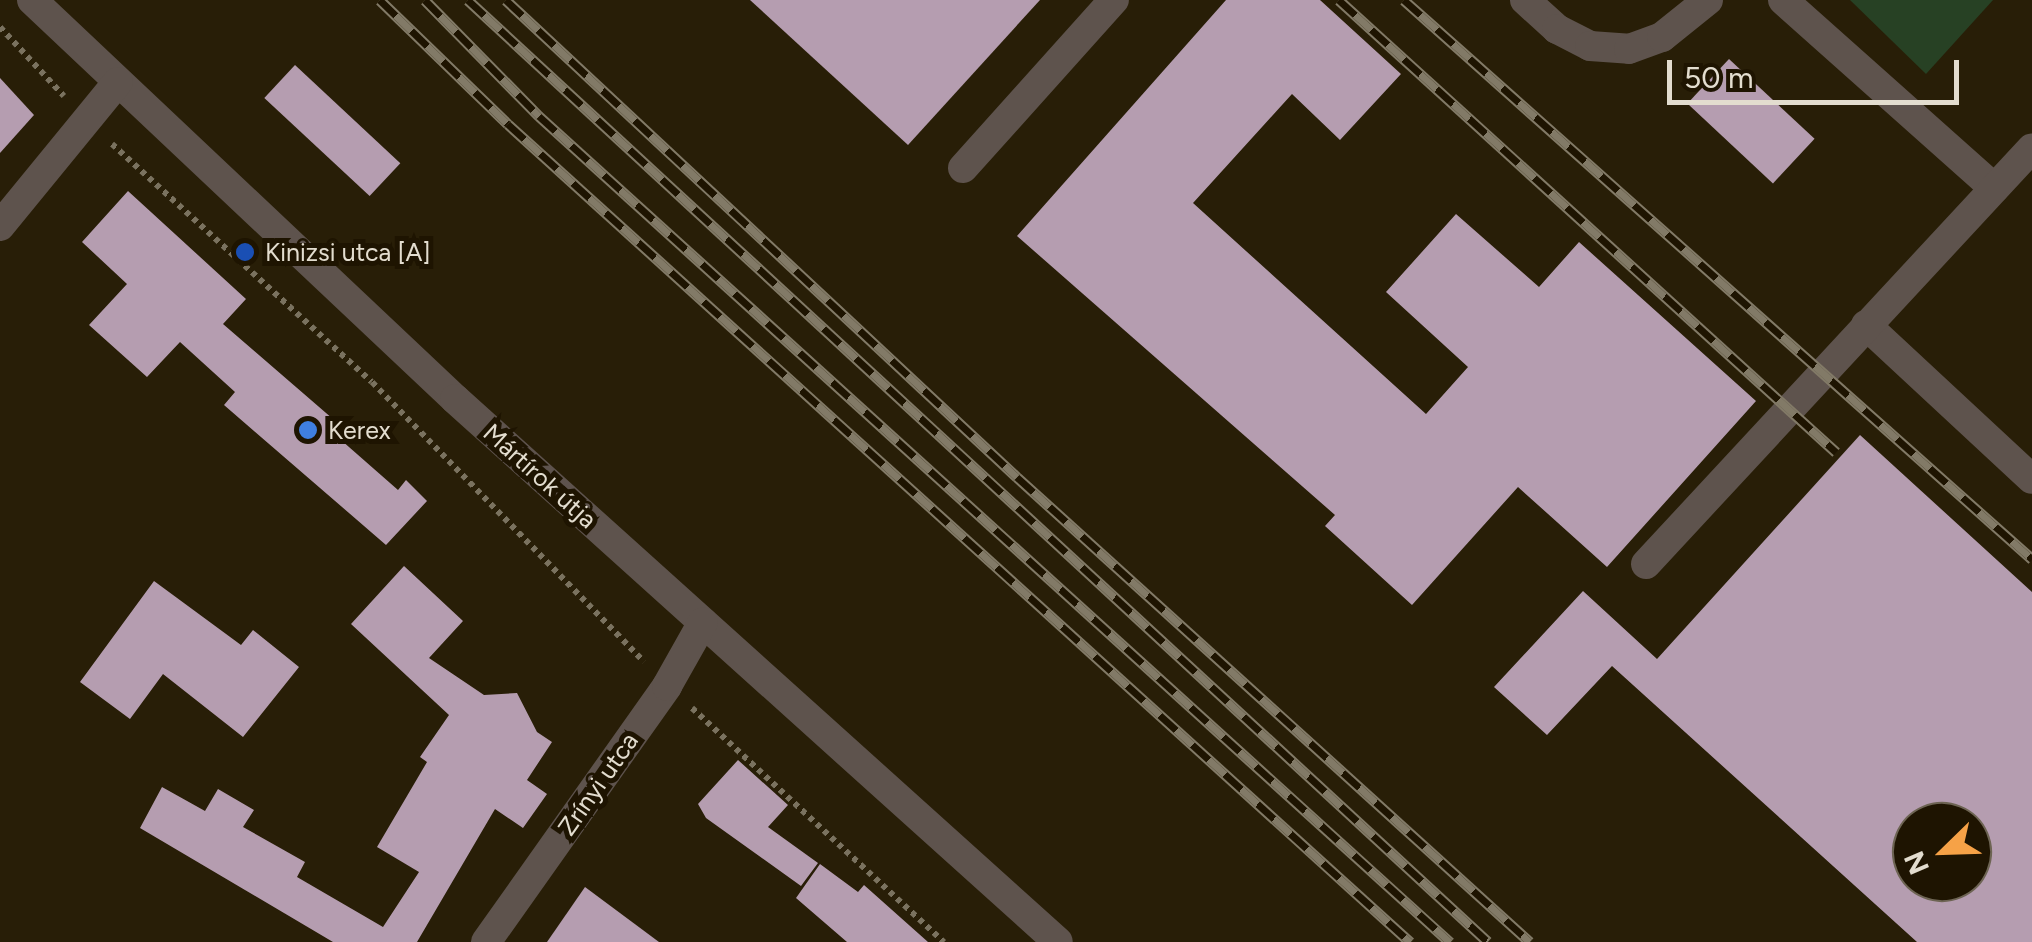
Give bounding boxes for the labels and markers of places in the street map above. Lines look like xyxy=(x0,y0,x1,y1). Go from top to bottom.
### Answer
place label: Kinizsi utca [A] xyxy=(265,237,431,267)
marker: Kinizsi utca [A] xyxy=(234,241,256,263)
place label: Kerex xyxy=(328,415,391,445)
marker: Kerex xyxy=(297,419,319,441)

